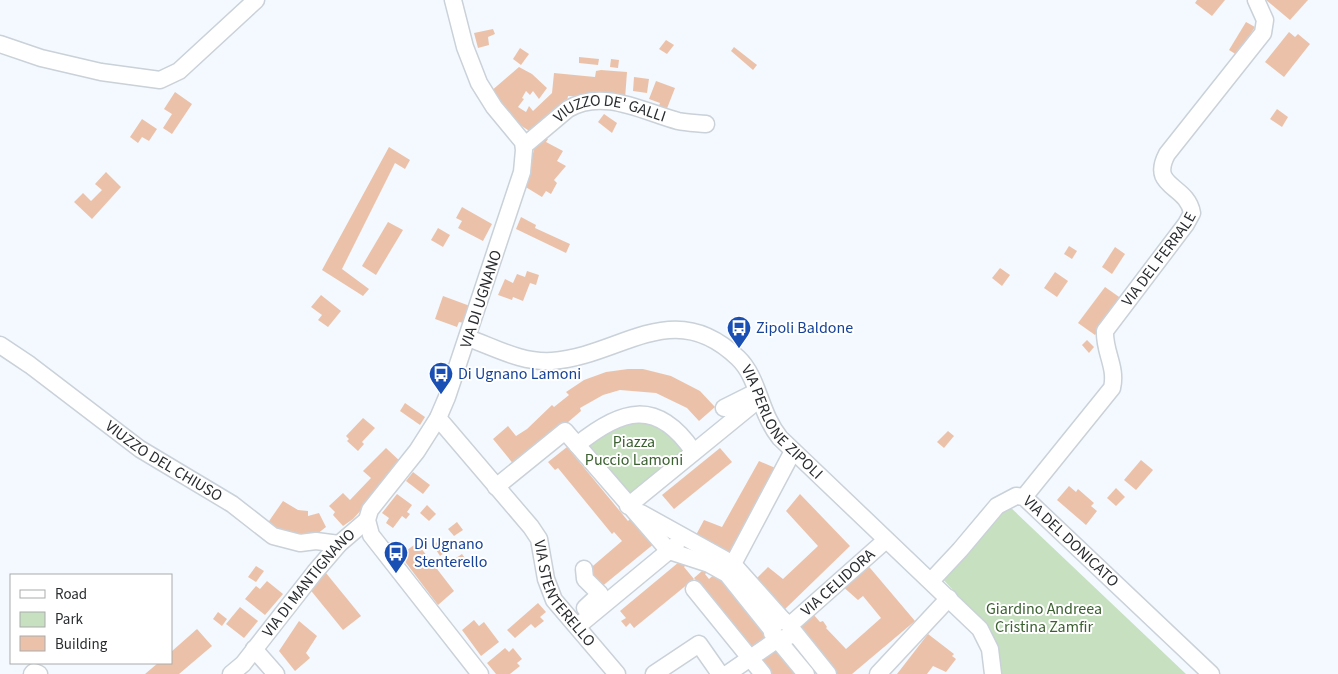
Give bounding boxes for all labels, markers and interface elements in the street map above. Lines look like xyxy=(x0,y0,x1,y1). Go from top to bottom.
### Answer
street label: VIUZZO DE' GALLI xyxy=(549,89,669,128)
street label: VIA DEL FERRALE xyxy=(1116,208,1202,311)
street label: VIA DI UGNANO xyxy=(455,247,507,351)
bus stop icon: Zipoli Baldone xyxy=(726,315,752,349)
place label: Zipoli Baldone xyxy=(756,317,853,339)
bus stop icon: Di Ugnano Lamoni xyxy=(428,361,454,395)
street label: VIA PERLONE ZIPOLI xyxy=(736,361,828,484)
place label: Di Ugnano Lamoni xyxy=(458,363,581,385)
street label: VIUZZO DEL CHIUSO xyxy=(100,415,227,507)
park label: Piazza Puccio Lamoni xyxy=(585,431,683,471)
street label: VIA DEL DONICATO xyxy=(1018,491,1124,592)
street label: VIA DI MANTIGNANO xyxy=(257,524,360,642)
place label: Di Ugnano Stenterello xyxy=(414,533,487,573)
street label: VIA STENTERELLO xyxy=(528,538,600,652)
bus stop icon: Di Ugnano Stenterello xyxy=(383,540,409,574)
street label: VIA CELIDORA xyxy=(796,544,880,621)
legend xyxy=(10,574,172,664)
text: Road xyxy=(55,584,87,605)
park label: Giardino Andreea Cristina Zamfir xyxy=(986,598,1102,638)
text: Park xyxy=(55,609,84,630)
text: Building xyxy=(55,634,108,655)

